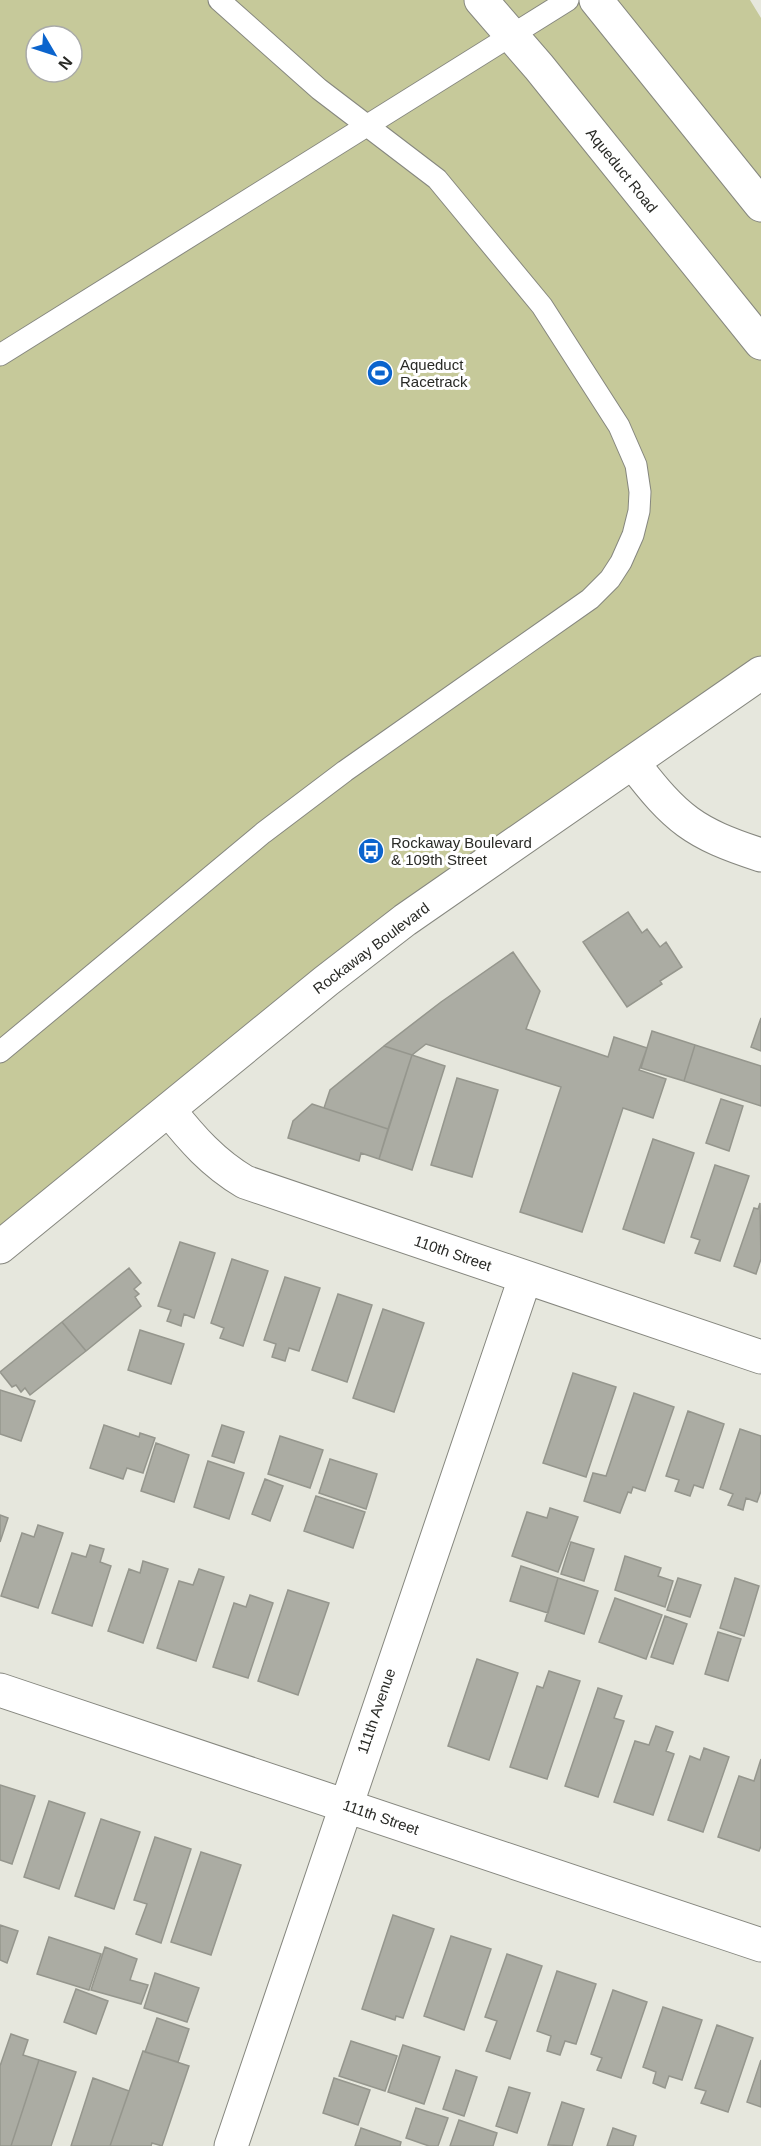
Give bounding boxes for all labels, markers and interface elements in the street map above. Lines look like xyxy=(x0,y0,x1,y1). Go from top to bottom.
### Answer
north arrow xyxy=(24,24,84,84)
text: N xyxy=(55,53,76,73)
street label: Aqueduct Road xyxy=(583,124,661,216)
place label: Aqueduct Racetrack xyxy=(400,356,468,390)
sports icon: Aqueduct Racetrack xyxy=(365,358,395,388)
place label: Rockaway Boulevard & 109th Street xyxy=(391,834,532,868)
bus stop icon: Rockaway Boulevard & 109th Street xyxy=(356,836,386,866)
street label: Rockaway Boulevard xyxy=(310,899,432,997)
street label: 110th Street xyxy=(412,1232,495,1274)
street label: 111th Avenue xyxy=(353,1666,399,1756)
street label: 111th Street xyxy=(341,1796,422,1838)

